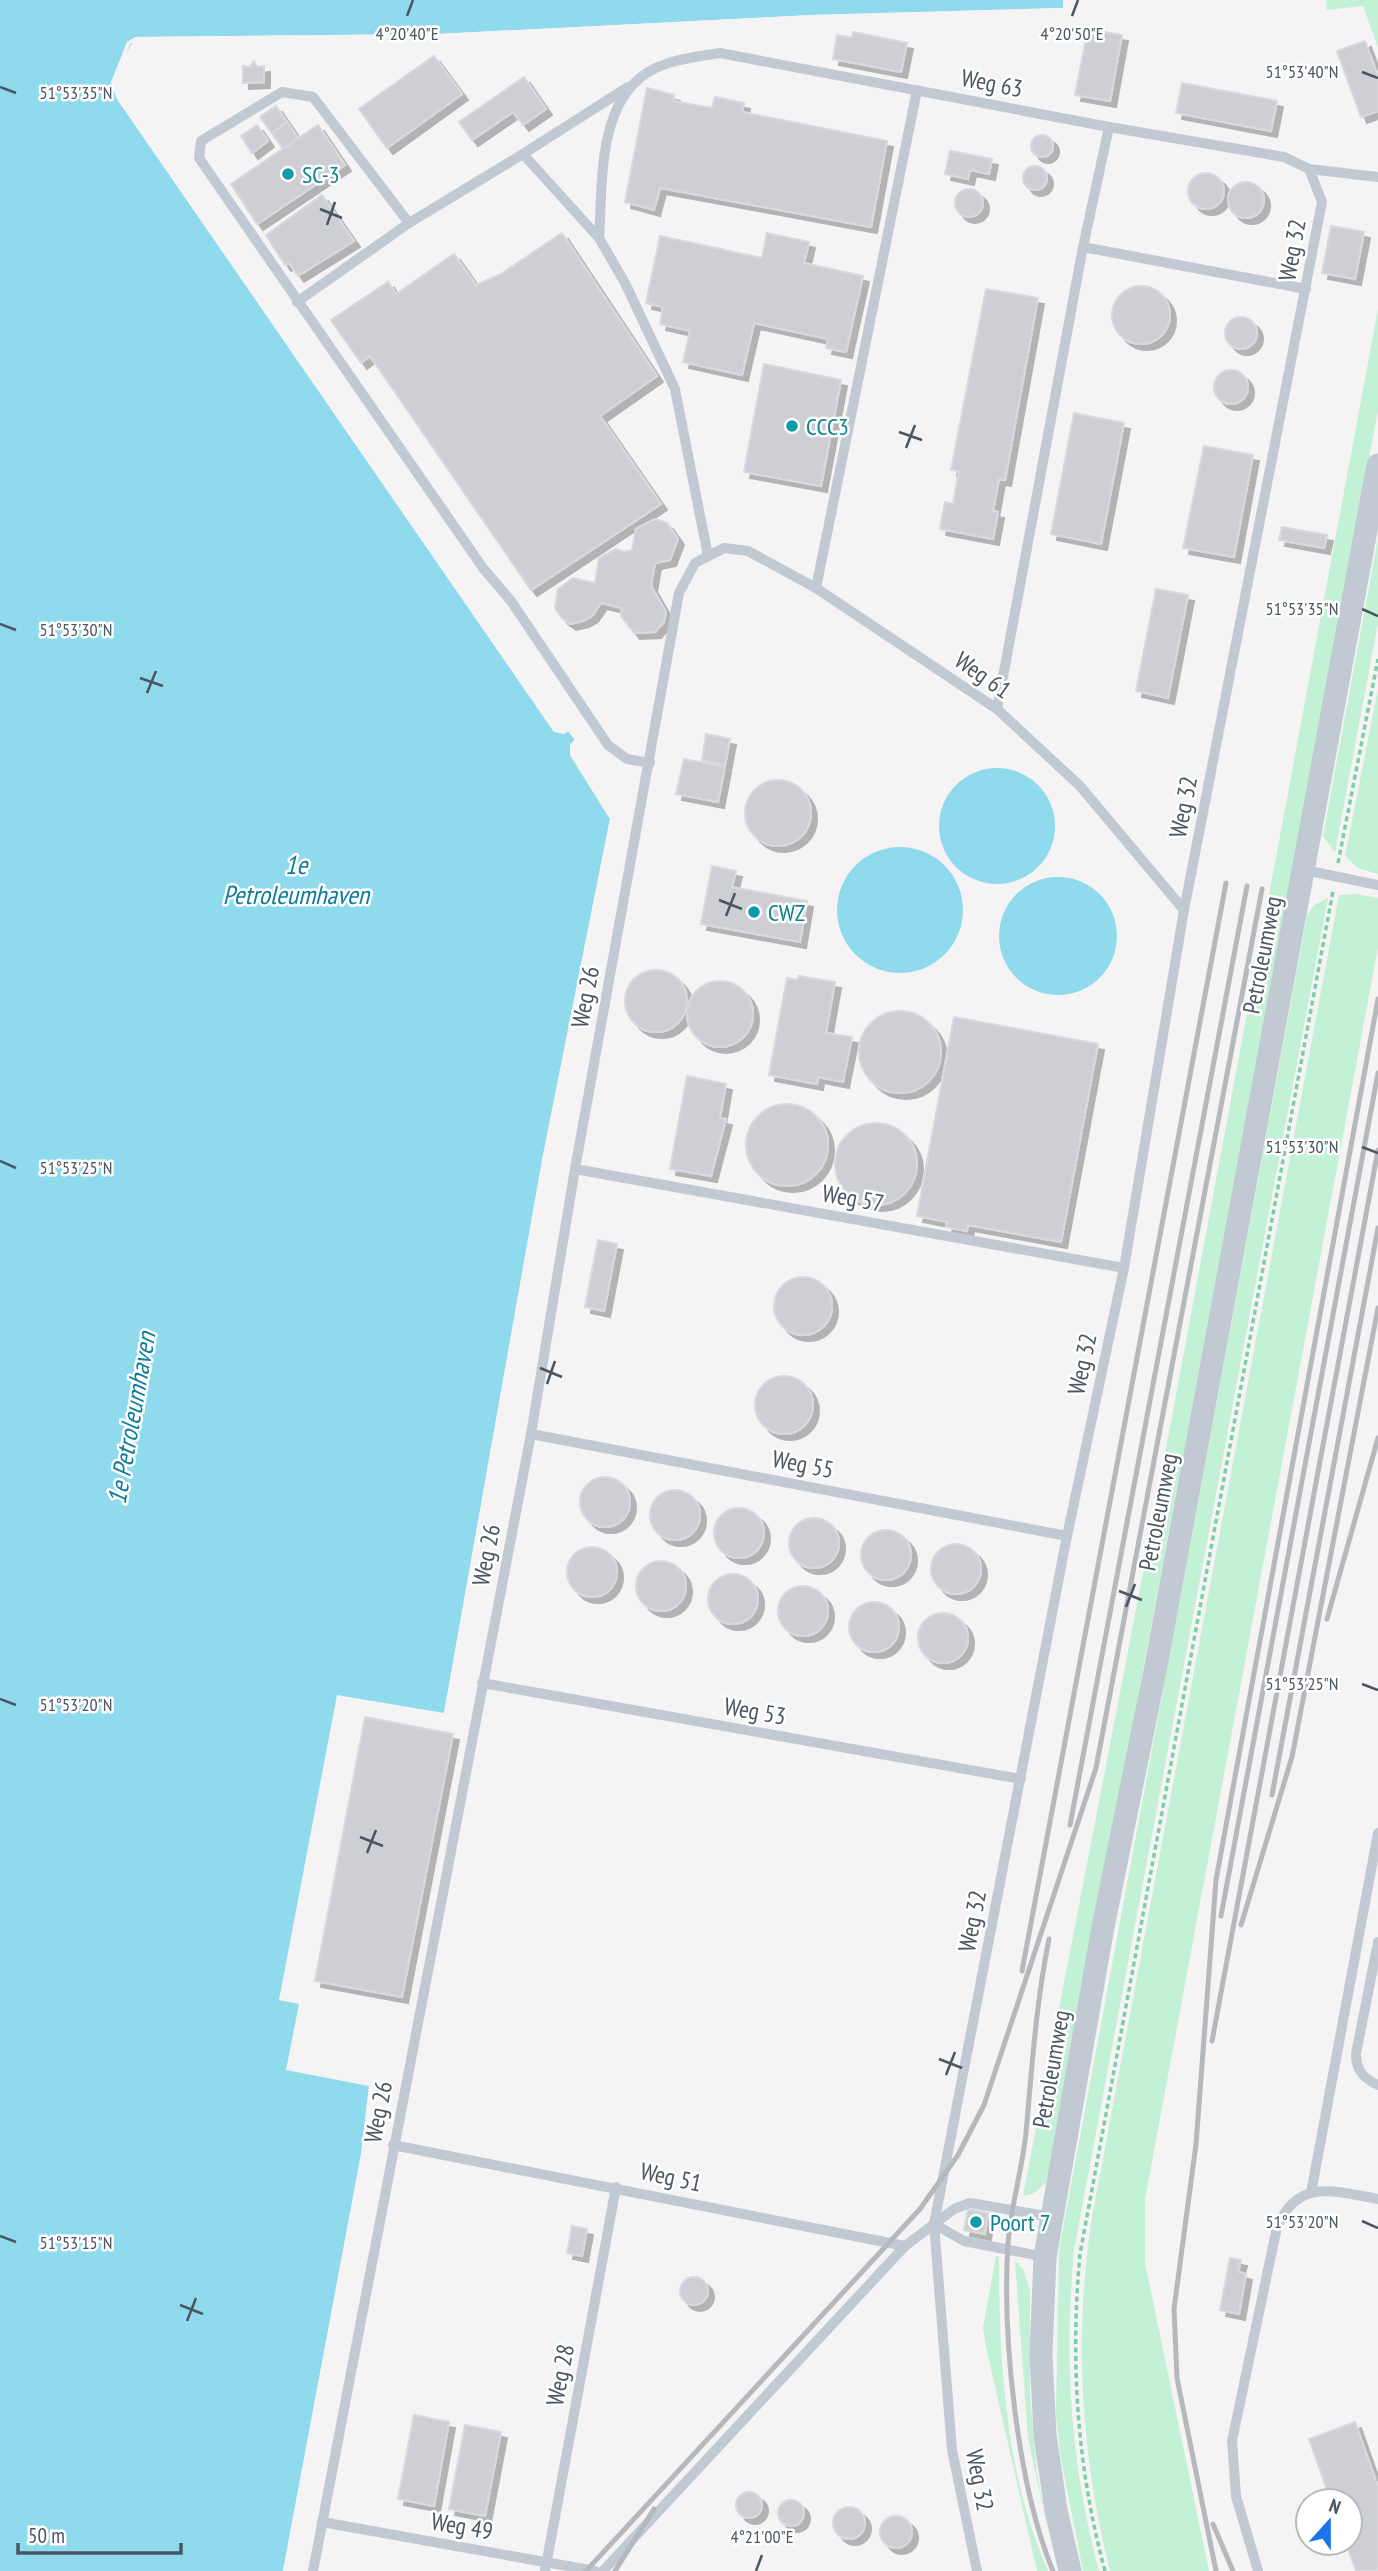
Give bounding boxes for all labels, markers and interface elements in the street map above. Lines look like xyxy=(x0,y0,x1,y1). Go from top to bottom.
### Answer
text: 4°20'40"E xyxy=(376,22,438,45)
text: 4°20'50"E xyxy=(1041,22,1103,45)
text: 51°53'40"N xyxy=(1266,60,1338,83)
street label: Weg 63 xyxy=(959,62,1025,104)
text: 51°53'35"N xyxy=(40,81,112,104)
place label: SC-3 xyxy=(302,159,340,190)
marker: SC-3 xyxy=(280,166,296,182)
street label: Weg 32 xyxy=(1271,217,1313,283)
place label: CCC3 xyxy=(806,411,849,442)
marker: CCC3 xyxy=(784,418,800,434)
text: 51°53'35"N xyxy=(1266,597,1338,620)
text: 51°53'30"N xyxy=(40,618,112,641)
street label: Weg 61 xyxy=(949,645,1017,705)
street label: Weg 32 xyxy=(1162,774,1204,840)
water label: 1e Petroleumhaven xyxy=(223,848,371,911)
street label: Petroleumweg xyxy=(1235,894,1289,1016)
place label: CWZ xyxy=(768,897,805,928)
marker: CWZ xyxy=(746,904,762,920)
street label: Weg 26 xyxy=(564,964,606,1030)
text: 51°53'30"N xyxy=(1266,1135,1338,1158)
text: 51°53'25"N xyxy=(40,1156,112,1179)
street label: Weg 57 xyxy=(820,1177,886,1219)
water label: 1e Petroleumhaven xyxy=(100,1328,163,1507)
street label: Weg 32 xyxy=(1060,1330,1104,1398)
street label: Weg 55 xyxy=(770,1443,836,1485)
street label: Petroleumweg xyxy=(1131,1451,1185,1573)
street label: Weg 26 xyxy=(465,1522,507,1588)
text: 51°53'25"N xyxy=(1266,1672,1338,1695)
street label: Weg 53 xyxy=(722,1690,788,1732)
text: 51°53'20"N xyxy=(40,1693,112,1716)
street label: Weg 32 xyxy=(951,1888,993,1954)
street label: Petroleumweg xyxy=(1025,2008,1077,2130)
street label: Weg 26 xyxy=(357,2079,399,2145)
street label: Weg 51 xyxy=(637,2155,705,2199)
place label: Poort 7 xyxy=(990,2207,1051,2238)
text: 51°53'20"N xyxy=(1266,2210,1338,2233)
marker: Poort 7 xyxy=(968,2214,984,2230)
text: 51°53'15"N xyxy=(40,2231,112,2254)
street label: Weg 28 xyxy=(539,2342,581,2408)
street label: Weg 32 xyxy=(959,2447,1001,2513)
north arrow xyxy=(1294,2487,1364,2557)
text: N xyxy=(1326,2493,1344,2519)
street label: Weg 49 xyxy=(429,2505,495,2547)
scale bar xyxy=(18,2512,180,2556)
text: 50 m xyxy=(28,2522,65,2549)
text: 4°21'00"E xyxy=(731,2525,793,2548)

